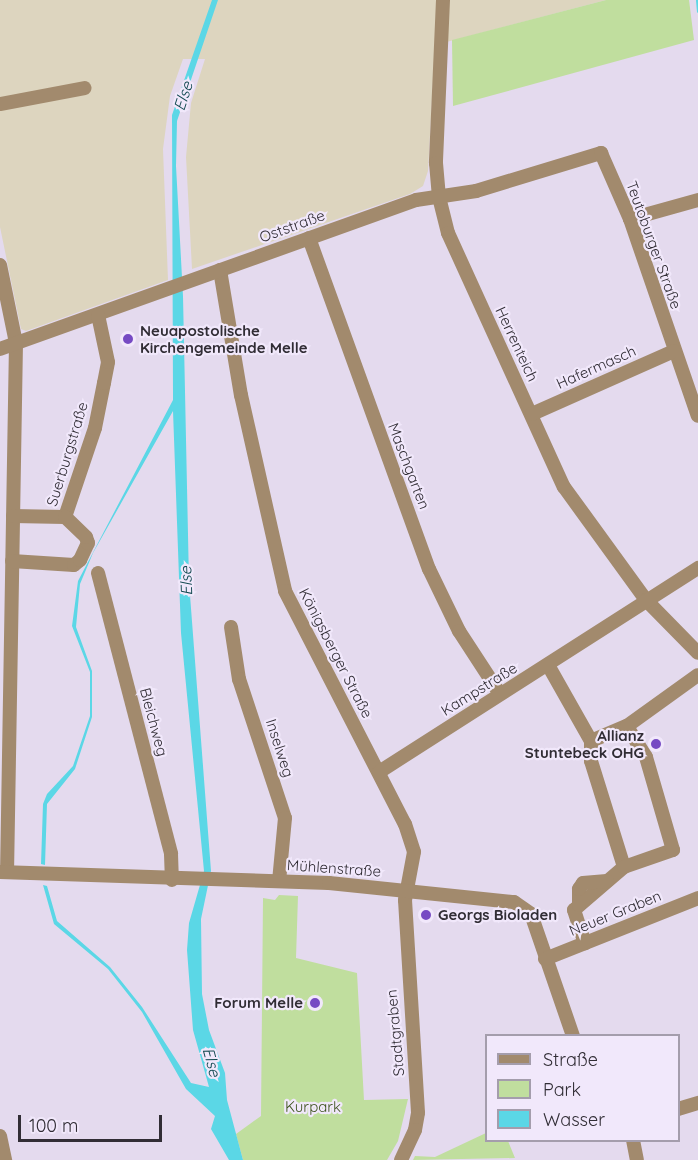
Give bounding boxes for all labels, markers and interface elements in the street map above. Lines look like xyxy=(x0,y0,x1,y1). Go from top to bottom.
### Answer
water label: Else xyxy=(169,79,197,113)
street label: Teutoburger Straße xyxy=(623,179,685,311)
street label: Oststraße xyxy=(257,206,327,246)
street label: Herrenteich xyxy=(492,304,542,384)
place label: Neuapostolische Kirchengemeinde Melle xyxy=(140,321,308,356)
marker: Neuapostolische Kirchengemeinde Melle xyxy=(121,332,135,346)
street label: Hafermasch xyxy=(553,341,639,393)
street label: Suerburgstraße xyxy=(43,400,91,508)
street label: Maschgarten xyxy=(384,420,434,512)
water label: Else xyxy=(176,566,196,596)
street label: Königsberger Straße xyxy=(295,585,377,721)
street label: Kampstraße xyxy=(438,658,520,720)
street label: Bleichweg xyxy=(136,686,172,758)
street label: Inselweg xyxy=(262,717,298,779)
place label: Allianz Stuntebeck OHG xyxy=(525,726,644,761)
marker: Allianz Stuntebeck OHG xyxy=(649,737,663,751)
street label: Mühlenstraße xyxy=(286,856,382,880)
street label: Neuer Graben xyxy=(566,886,664,940)
place label: Georgs Bioladen xyxy=(438,906,557,924)
marker: Georgs Bioladen xyxy=(419,908,433,922)
street label: Stadtgraben xyxy=(382,989,408,1077)
place label: Forum Melle xyxy=(214,994,303,1012)
marker: Forum Melle xyxy=(308,996,322,1010)
legend xyxy=(485,1034,680,1142)
water label: Else xyxy=(199,1045,225,1079)
text: Straße xyxy=(543,1048,598,1071)
text: Park xyxy=(543,1078,581,1101)
park label: Kurpark xyxy=(285,1098,341,1116)
scale bar xyxy=(21,1103,165,1141)
text: Wasser xyxy=(543,1108,605,1131)
text: 100 m xyxy=(29,1114,78,1137)

